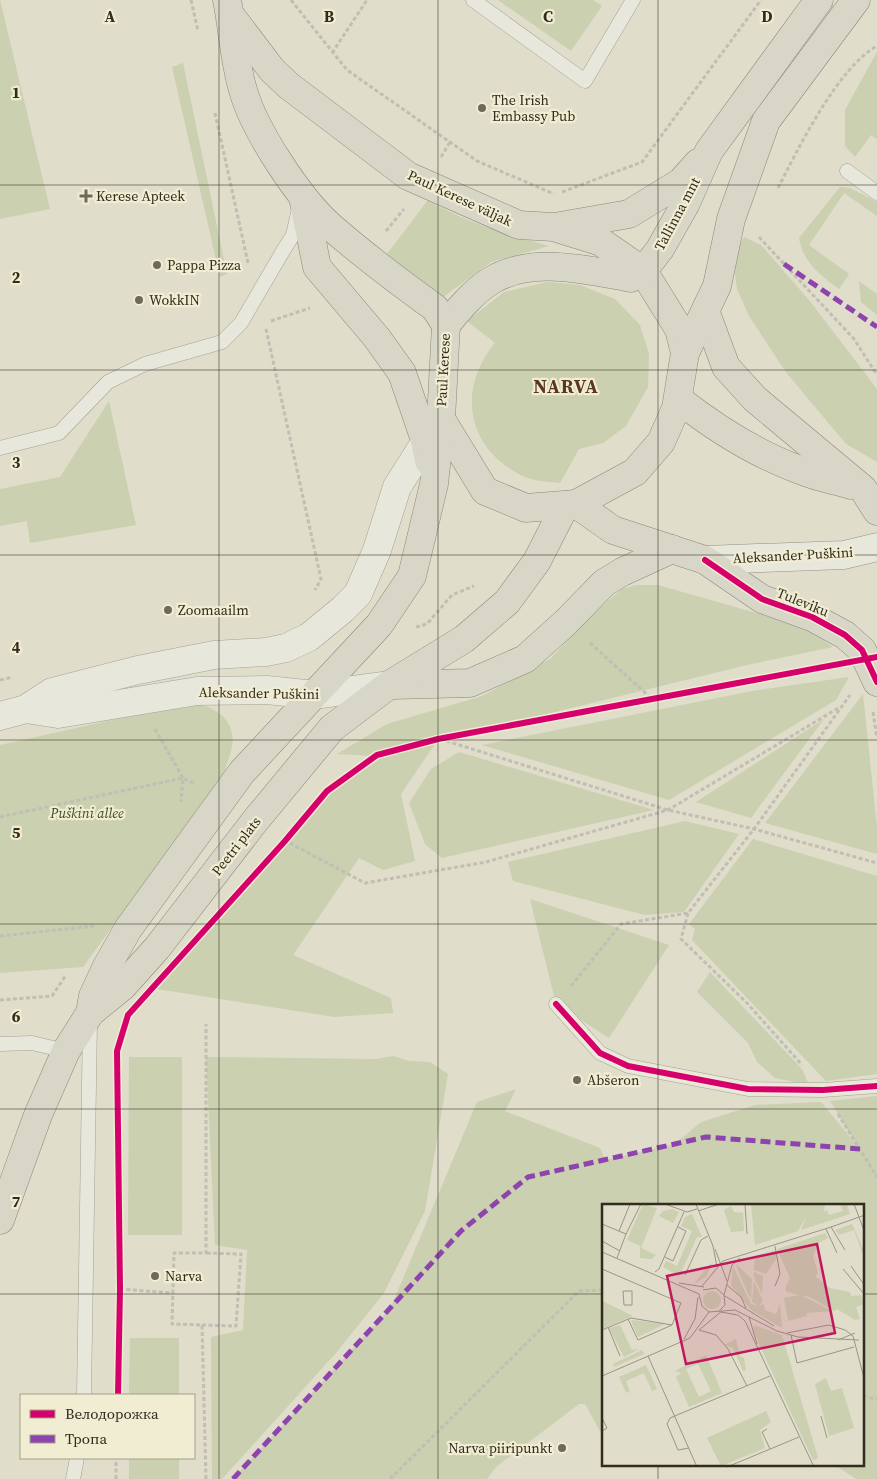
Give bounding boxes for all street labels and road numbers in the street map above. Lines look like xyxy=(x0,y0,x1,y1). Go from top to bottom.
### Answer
street label: Paul Kerese väljak xyxy=(404,165,516,231)
street label: Tallinna mnt xyxy=(649,173,705,254)
street label: Paul Kerese xyxy=(431,333,455,407)
street label: Aleksander Puškini xyxy=(732,542,854,568)
street label: Tuleviku xyxy=(774,583,832,621)
street label: Aleksander Puškini xyxy=(198,682,320,704)
street label: Peetri plats xyxy=(207,812,265,880)

